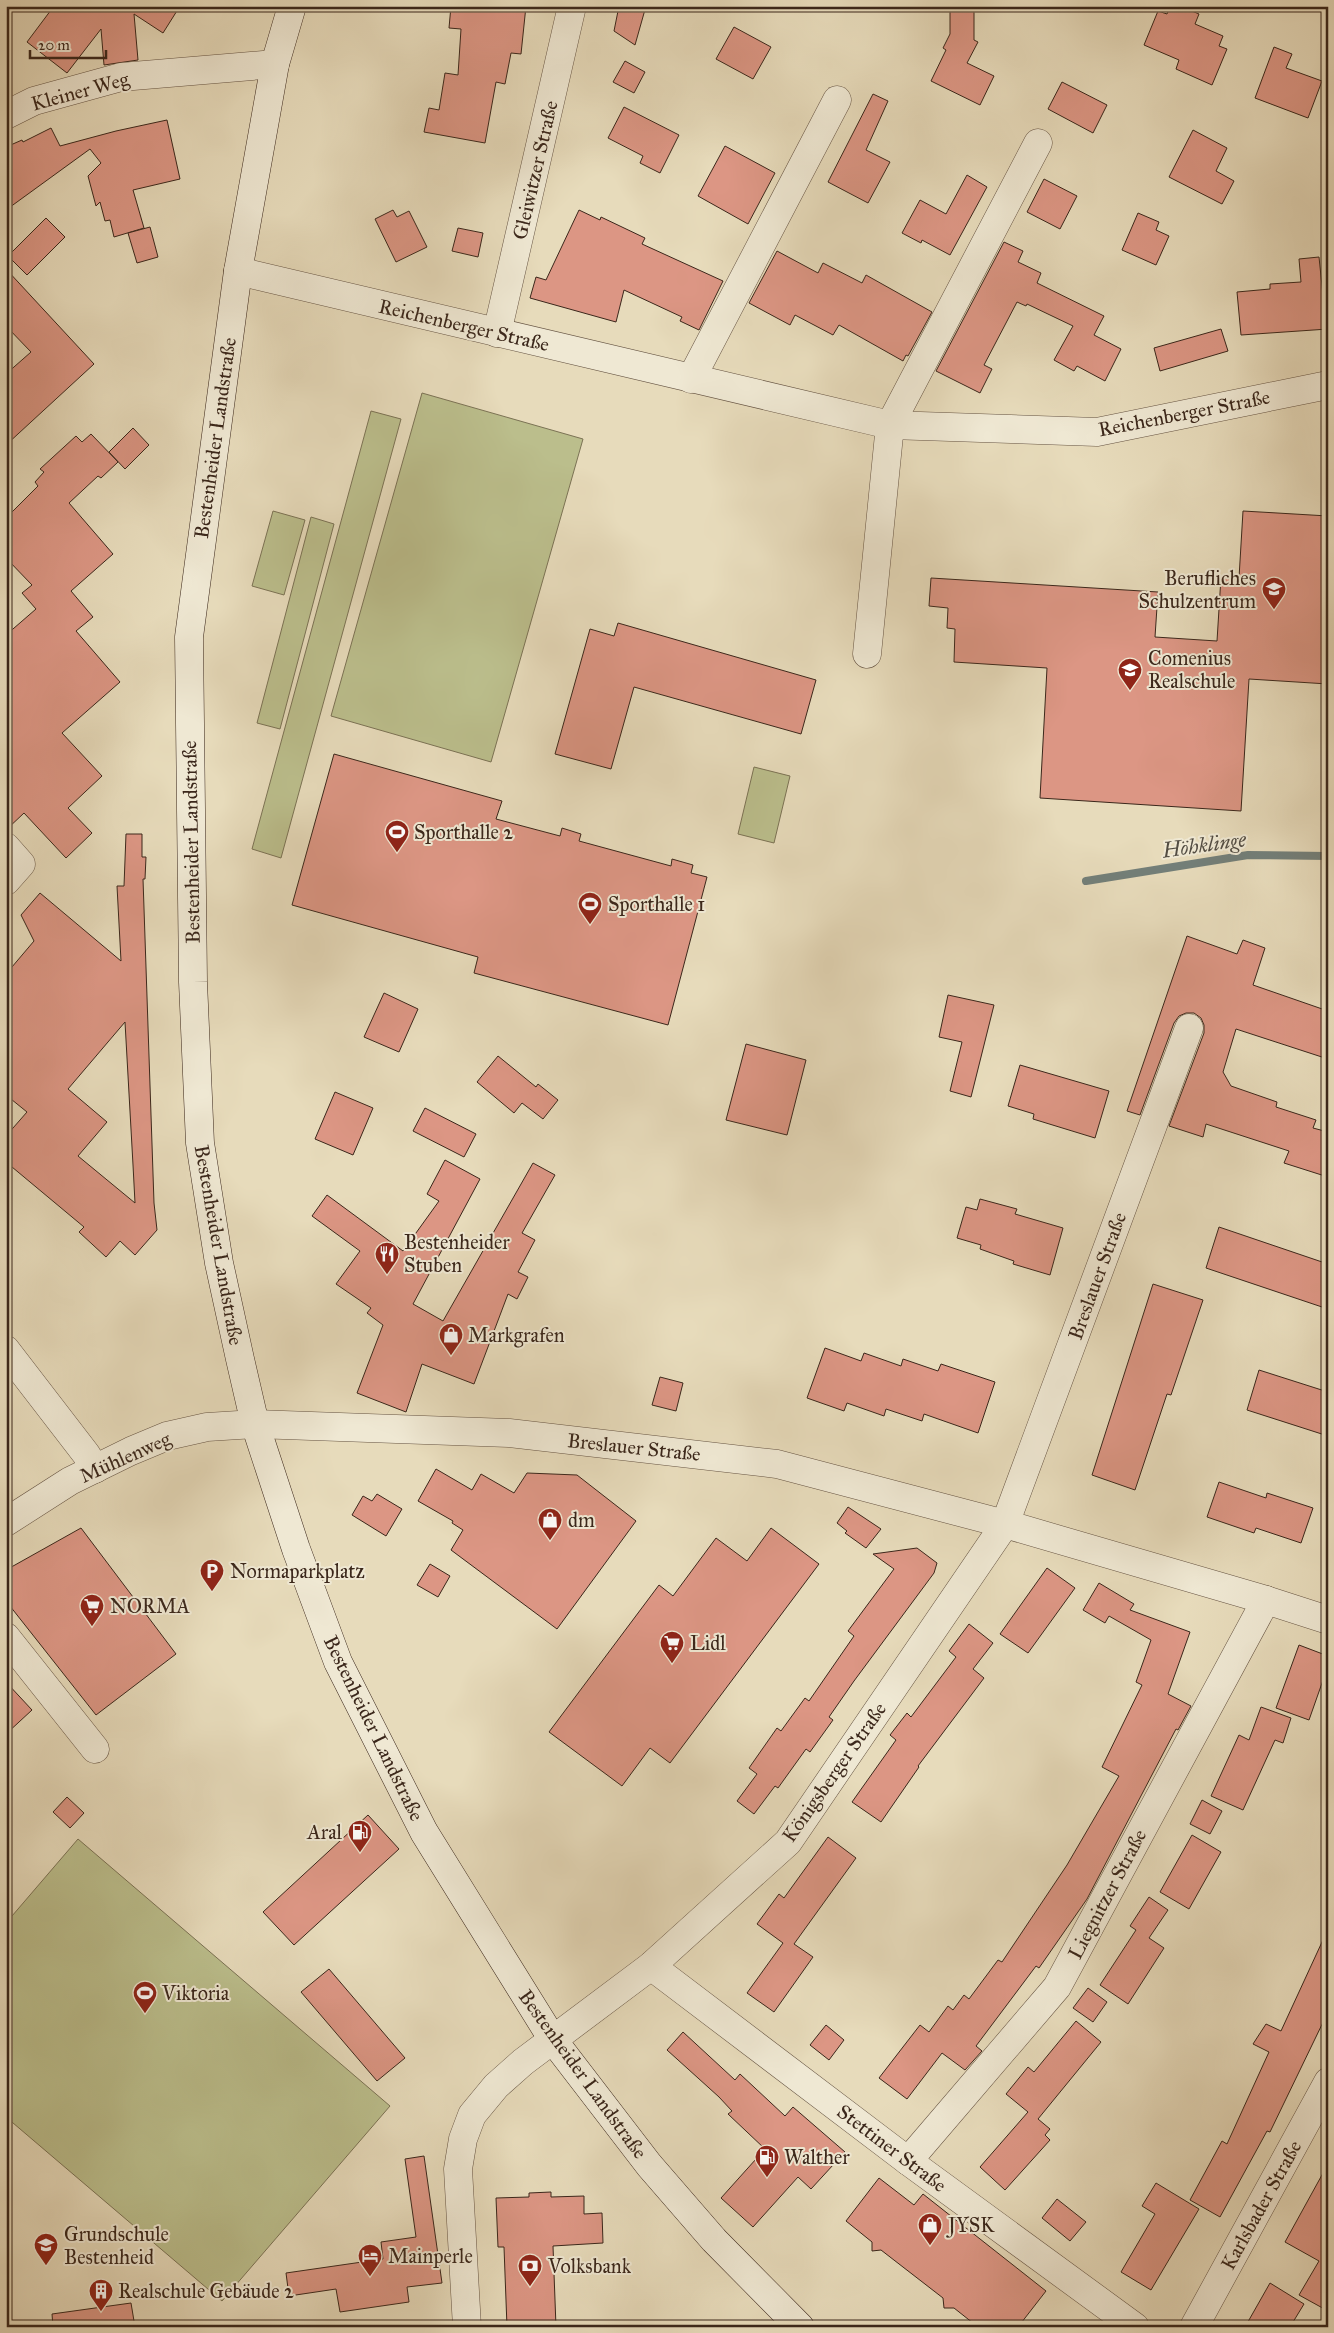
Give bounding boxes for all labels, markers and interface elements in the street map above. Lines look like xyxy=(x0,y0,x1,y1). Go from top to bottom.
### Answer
scale bar xyxy=(30,28,106,60)
text: 20 m xyxy=(38,36,70,54)
street label: Kleiner Weg xyxy=(29,66,132,117)
street label: Gleiwitzer Straße xyxy=(507,98,563,242)
street label: Reichenberger Straße xyxy=(376,294,552,357)
street label: Bestenheider Landstraße xyxy=(189,336,241,540)
street label: Reichenberger Straße xyxy=(1096,385,1272,442)
place label: Berufliches Schulzentrum xyxy=(1139,566,1256,613)
school or university icon: Berufliches Schulzentrum xyxy=(1261,576,1287,610)
place label: Comenius Realschule xyxy=(1148,646,1235,693)
school or university icon: Comenius Realschule xyxy=(1117,657,1143,691)
street label: Bestenheider Landstraße xyxy=(177,740,205,944)
sports icon: Sporthalle 2 xyxy=(384,819,410,853)
place label: Sporthalle 2 xyxy=(414,820,513,844)
water label: Höhklinge xyxy=(1160,826,1249,864)
sports icon: Sporthalle 1 xyxy=(577,891,603,925)
place label: Sporthalle 1 xyxy=(608,892,705,916)
street label: Bestenheider Landstraße xyxy=(190,1143,248,1347)
street label: Breslauer Straße xyxy=(1063,1209,1131,1343)
place label: Bestenheider Stuben xyxy=(404,1230,510,1277)
restaurant icon: Bestenheider Stuben xyxy=(374,1241,400,1275)
shop icon: Markgrafen xyxy=(438,1322,464,1356)
place label: Markgrafen xyxy=(468,1323,565,1348)
street label: Mühlenweg xyxy=(76,1426,175,1489)
street label: Breslauer Straße xyxy=(566,1428,702,1466)
shop icon: dm xyxy=(537,1507,563,1541)
place label: dm xyxy=(568,1508,595,1532)
parking icon: Normaparkplatz xyxy=(199,1558,225,1592)
place label: Normaparkplatz xyxy=(230,1559,365,1583)
supermarket icon: NORMA xyxy=(79,1593,105,1627)
place label: NORMA xyxy=(110,1594,191,1618)
supermarket icon: Lidl xyxy=(659,1630,685,1664)
street label: Bestenheider Landstraße xyxy=(319,1631,429,1825)
place label: Lidl xyxy=(690,1631,726,1655)
street label: Königsberger Straße xyxy=(777,1697,892,1847)
fuel station icon: Aral xyxy=(347,1819,373,1853)
place label: Aral xyxy=(306,1820,343,1844)
street label: Liegnitzer Straße xyxy=(1063,1825,1152,1964)
sports icon: Viktoria xyxy=(132,1980,158,2014)
place label: Viktoria xyxy=(161,1981,230,2005)
street label: Bestenheider Landstraße xyxy=(514,1985,652,2163)
street label: Stettiner Straße xyxy=(833,2099,951,2197)
street label: Karlsbader Straße xyxy=(1216,2136,1306,2274)
fuel station icon: Walther xyxy=(754,2144,780,2178)
place label: Walther xyxy=(784,2145,850,2169)
shop icon: JYSK xyxy=(917,2212,943,2246)
place label: JYSK xyxy=(946,2213,995,2238)
place label: Grundschule Bestenheid xyxy=(64,2222,169,2269)
school or university icon: Grundschule Bestenheid xyxy=(33,2232,59,2266)
hotel icon: Mainperle xyxy=(357,2243,383,2277)
place label: Mainperle xyxy=(388,2244,473,2268)
bank icon: Volksbank xyxy=(517,2253,543,2287)
place label: Volksbank xyxy=(547,2254,632,2278)
building icon: Realschule Gebäude 2 xyxy=(88,2278,114,2312)
place label: Realschule Gebäude 2 xyxy=(118,2279,294,2303)

